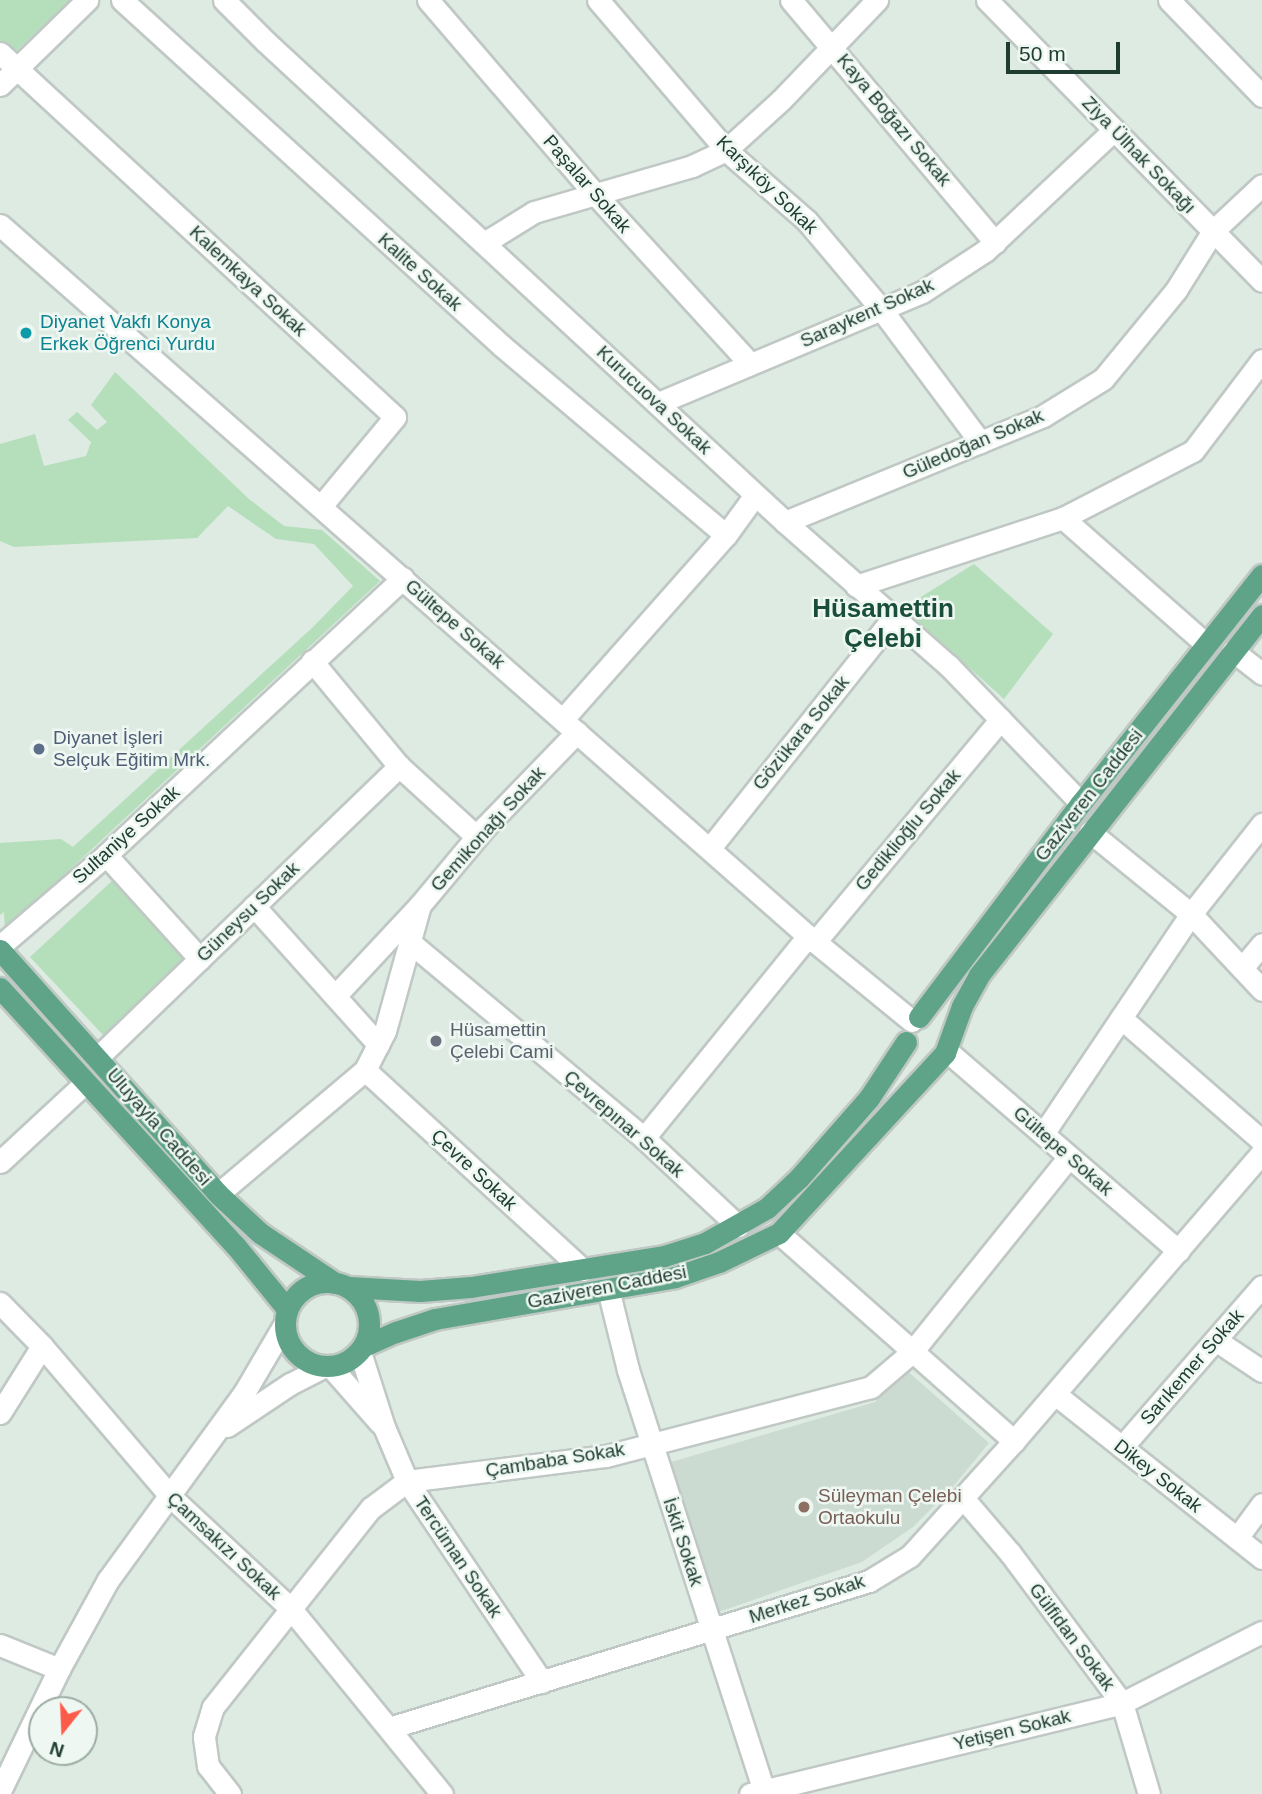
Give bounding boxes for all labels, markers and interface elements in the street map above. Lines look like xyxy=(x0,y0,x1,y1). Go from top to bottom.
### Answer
scale bar xyxy=(1010,28,1124,72)
text: 50 m xyxy=(1019,42,1066,65)
street label: Kaya Boğazı Sokak xyxy=(832,49,956,191)
street label: Ziya Ülhak Sokağı xyxy=(1077,92,1201,218)
street label: Paşalar Sokak xyxy=(538,130,636,238)
street label: Karşıköy Sokak xyxy=(712,131,822,239)
street label: Kalemkaya Sokak xyxy=(185,221,311,341)
street label: Kalite Sokak xyxy=(373,228,467,316)
street label: Saraykent Sokak xyxy=(797,273,937,353)
place label: Diyanet Vakfı Konya Erkek Öğrenci Yurdu xyxy=(40,311,215,355)
marker: Diyanet Vakfı Konya Erkek Öğrenci Yurdu xyxy=(18,325,34,341)
street label: Kurucuova Sokak xyxy=(592,341,716,459)
street label: Güledoğan Sokak xyxy=(899,404,1047,484)
street label: Gültepe Sokak xyxy=(400,575,510,673)
district label: Hüsamettin Çelebi xyxy=(812,593,954,654)
street label: Gözükara Sokak xyxy=(748,671,854,795)
street label: Gaziveren Caddesi xyxy=(1030,724,1148,866)
place label: Diyanet İşleri Selçuk Eğitim Mrk. xyxy=(53,727,210,771)
marker: Diyanet İşleri Selçuk Eğitim Mrk. xyxy=(31,741,47,757)
street label: Gemikonağı Sokak xyxy=(426,762,550,896)
street label: Gediklioğlu Sokak xyxy=(850,764,966,896)
street label: Sultaniye Sokak xyxy=(68,781,184,889)
street label: Güneysu Sokak xyxy=(192,857,304,967)
place label: Hüsamettin Çelebi Cami xyxy=(450,1019,553,1063)
marker: Hüsamettin Çelebi Cami xyxy=(428,1033,444,1049)
street label: Uluyayla Caddesi xyxy=(102,1064,216,1190)
street label: Çevrepınar Sokak xyxy=(559,1066,689,1182)
street label: Gültepe Sokak xyxy=(1008,1102,1118,1200)
street label: Çevre Sokak xyxy=(426,1125,522,1215)
street label: Gaziveren Caddesi xyxy=(526,1260,688,1314)
street label: Sarıkemer Sokak xyxy=(1136,1305,1248,1429)
street label: Dikey Sokak xyxy=(1109,1435,1207,1517)
street label: Çambaba Sokak xyxy=(484,1438,626,1482)
place label: Süleyman Çelebi Ortaokulu xyxy=(818,1485,962,1529)
street label: Çamsakızı Sokak xyxy=(162,1487,286,1605)
street label: Tercüman Sokak xyxy=(409,1492,507,1622)
street label: İskit Sokak xyxy=(658,1495,708,1589)
marker: Süleyman Çelebi Ortaokulu xyxy=(796,1499,812,1515)
street label: Merkez Sokak xyxy=(746,1570,868,1628)
street label: Gülfidan Sokak xyxy=(1024,1579,1120,1695)
north arrow xyxy=(28,1696,98,1766)
street label: Yetişen Sokak xyxy=(951,1704,1073,1756)
text: N xyxy=(47,1737,67,1762)

